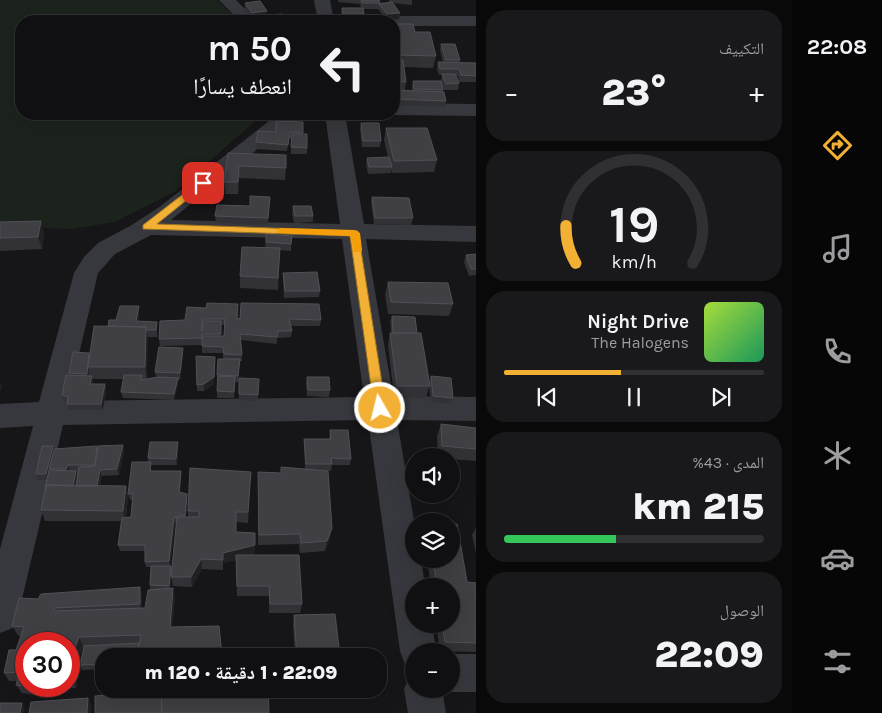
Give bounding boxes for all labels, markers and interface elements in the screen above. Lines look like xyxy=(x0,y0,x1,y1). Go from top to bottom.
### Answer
text: 50 m xyxy=(207,28,292,69)
text: 22:08 xyxy=(807,34,867,60)
icon: left xyxy=(310,35,375,100)
text: التكييف xyxy=(719,39,764,58)
text: 23° xyxy=(601,70,667,115)
text: انعطف يسارًا xyxy=(193,74,292,100)
text: − xyxy=(504,76,519,109)
text: + xyxy=(749,76,764,109)
icon: directions xyxy=(820,128,855,163)
pin xyxy=(182,162,224,204)
icon: arrive xyxy=(189,169,217,197)
text: 19 xyxy=(609,194,659,255)
icon: music xyxy=(820,231,855,266)
text: km/h xyxy=(611,252,657,273)
text: Night Drive xyxy=(587,311,689,333)
text: The Halogens xyxy=(591,333,689,352)
icon: phone xyxy=(820,334,855,369)
position arrow xyxy=(353,381,405,433)
icon: previous xyxy=(533,383,561,411)
icon: pause xyxy=(620,383,648,411)
icon: next xyxy=(707,383,735,411)
icon: climate xyxy=(820,438,855,473)
map controls xyxy=(405,448,460,698)
button: sound xyxy=(405,448,460,503)
text: المدى · 43% xyxy=(692,453,764,472)
text: 215 km xyxy=(632,484,764,529)
button: layers xyxy=(405,513,460,568)
icon: car xyxy=(820,541,855,576)
button: + xyxy=(405,578,460,633)
text: الوصول xyxy=(720,601,764,620)
speed limit sign: 30 xyxy=(15,632,80,697)
text: 22:09 xyxy=(654,632,764,677)
button: − xyxy=(405,643,460,698)
icon: filters xyxy=(820,644,855,679)
text: 22:09 · 1 دقيقة · 120 m xyxy=(145,662,337,684)

